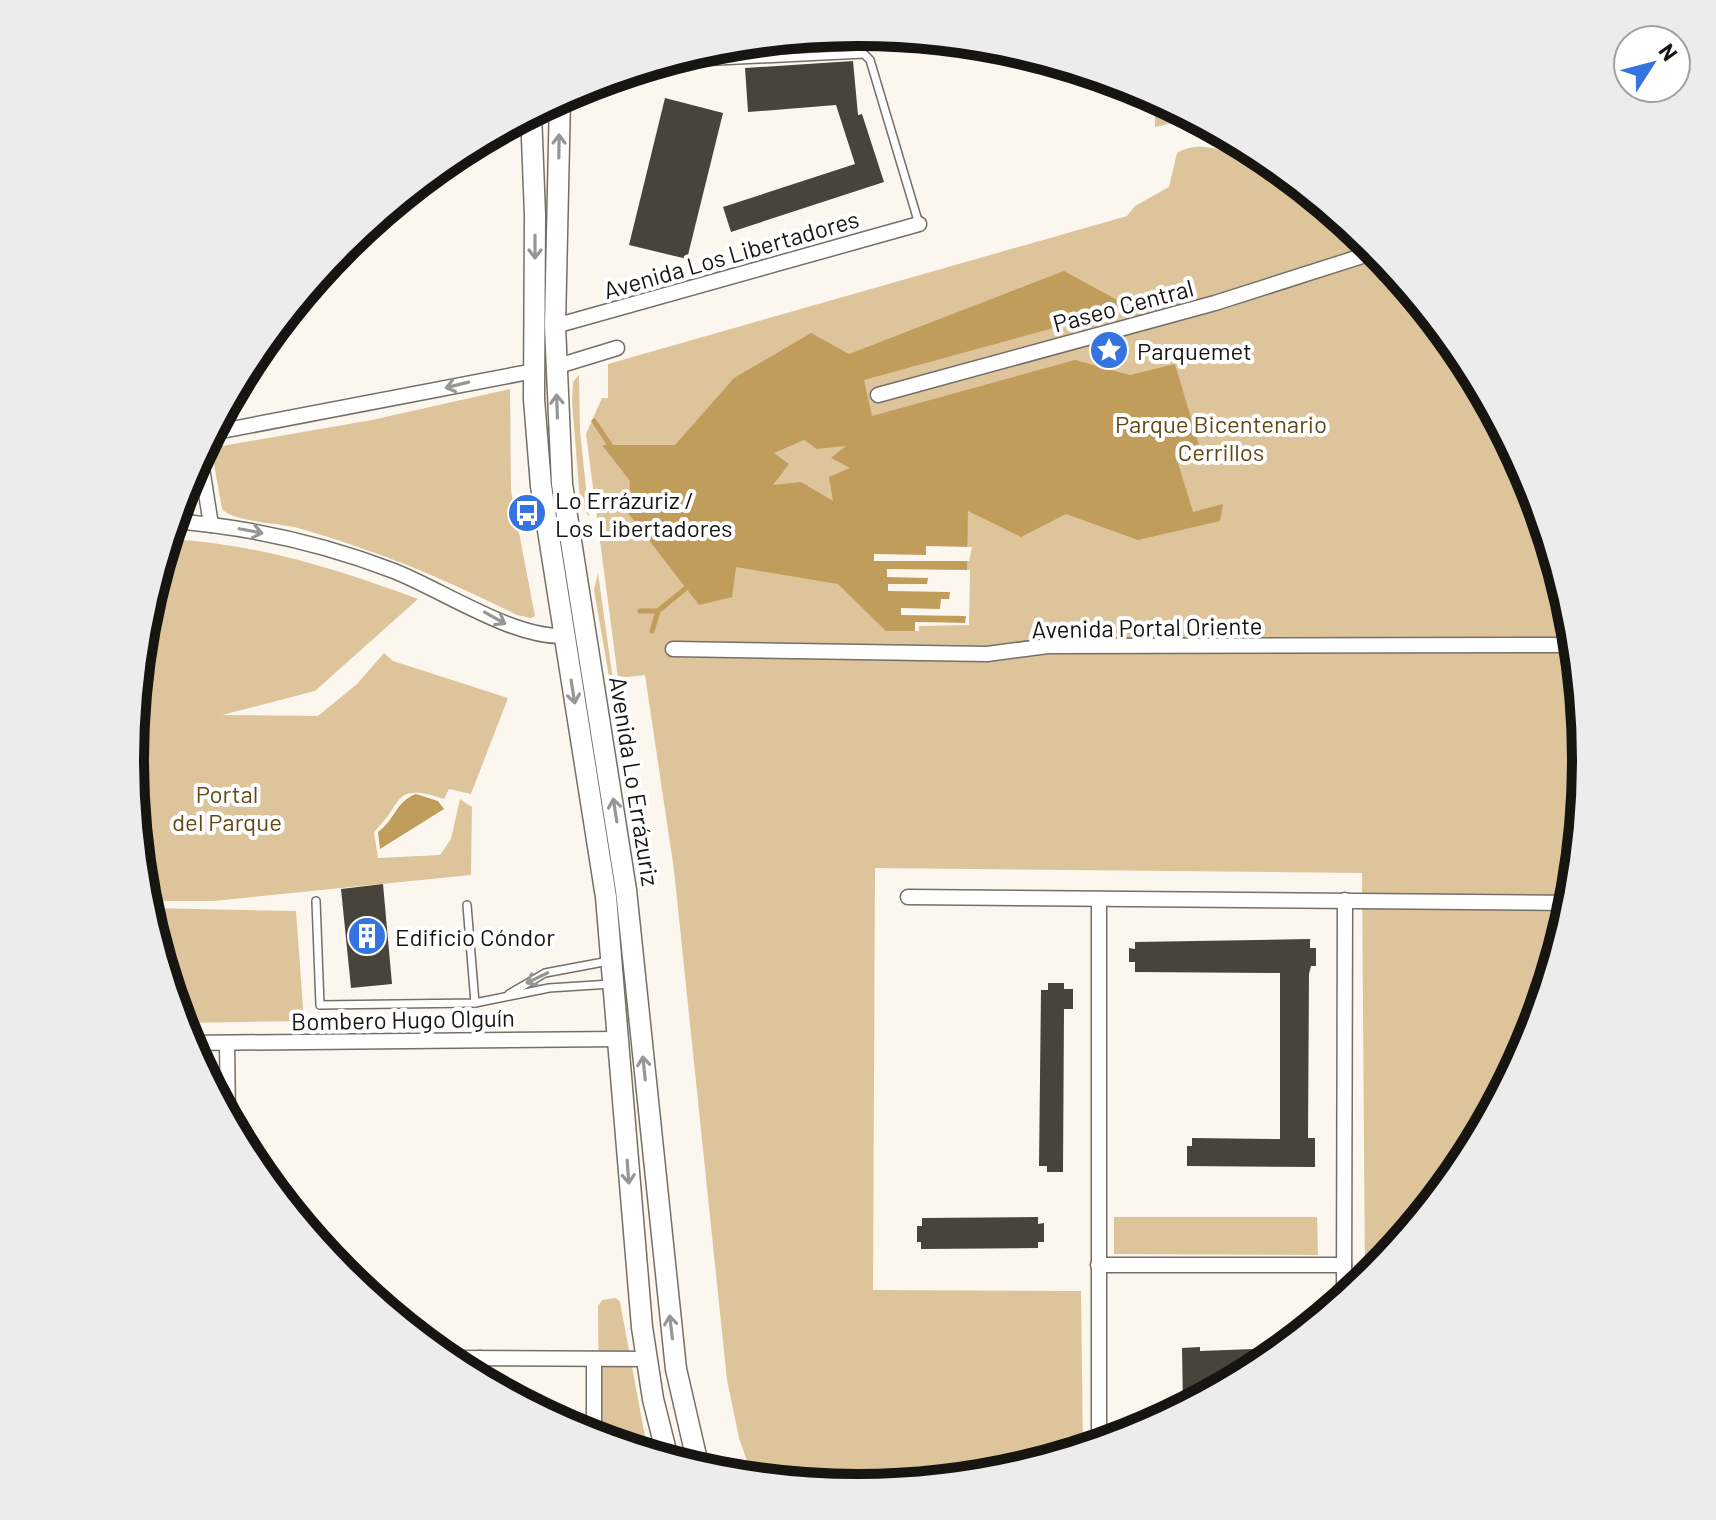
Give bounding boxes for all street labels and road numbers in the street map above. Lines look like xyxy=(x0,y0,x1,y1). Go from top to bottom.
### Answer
street label: Avenida Los Libertadores xyxy=(600,204,862,304)
street label: Paseo Central xyxy=(1050,272,1196,338)
street label: Avenida Portal Oriente xyxy=(1031,610,1263,644)
street label: Avenida Lo Errázuriz xyxy=(604,674,666,888)
street label: Bombero Hugo Olguín xyxy=(291,1003,515,1035)

